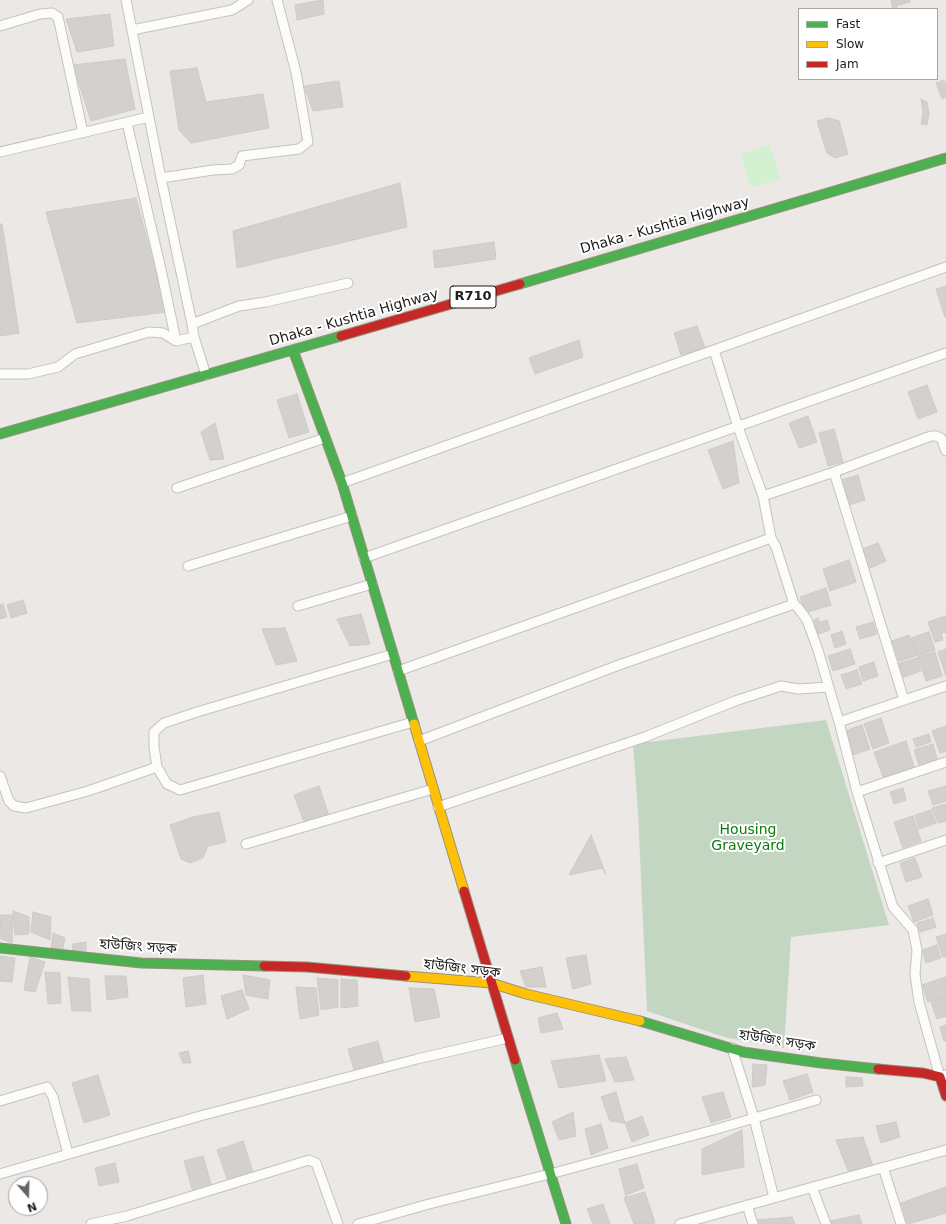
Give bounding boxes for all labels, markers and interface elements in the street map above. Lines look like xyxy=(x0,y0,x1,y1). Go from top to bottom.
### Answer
legend xyxy=(798,8,938,80)
text: Fast xyxy=(836,17,860,31)
text: Slow xyxy=(836,37,864,51)
text: Jam xyxy=(836,57,859,71)
street label: Dhaka - Kushtia Highway xyxy=(579,194,751,258)
street label: Dhaka - Kushtia Highway xyxy=(268,286,440,350)
road number: R710 xyxy=(450,286,496,308)
park label: Housing Graveyard xyxy=(711,822,785,854)
street label: হাউজিং সড়ক xyxy=(99,936,177,958)
street label: হাউজিং সড়ক xyxy=(423,956,501,982)
street label: হাউজিং সড়ক xyxy=(737,1027,817,1055)
north arrow xyxy=(8,1176,48,1216)
text: N xyxy=(25,1199,38,1214)

